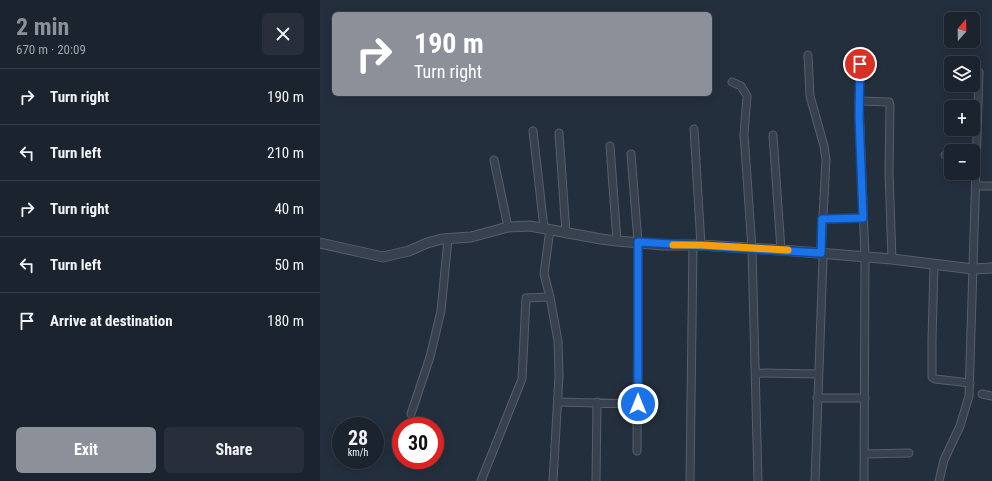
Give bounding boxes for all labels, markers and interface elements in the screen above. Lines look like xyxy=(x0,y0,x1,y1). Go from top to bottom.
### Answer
north arrow xyxy=(944,12,980,48)
map controls xyxy=(944,12,980,180)
text: 2 min xyxy=(16,13,69,41)
button: close xyxy=(262,13,304,55)
text: 190 m xyxy=(414,27,484,60)
icon: right xyxy=(348,28,400,80)
text: 670 m · 20:09 xyxy=(16,42,86,57)
pin xyxy=(843,47,877,81)
icon: arrive xyxy=(849,53,871,75)
button: layers xyxy=(944,56,980,92)
text: Turn right xyxy=(414,61,482,82)
icon: right xyxy=(16,86,38,108)
text: Turn right xyxy=(50,88,109,106)
text: 190 m xyxy=(267,88,304,106)
button: + xyxy=(944,100,980,136)
icon: left xyxy=(16,142,38,164)
text: Turn left xyxy=(50,144,101,162)
text: 210 m xyxy=(267,144,304,162)
button: − xyxy=(944,144,980,180)
icon: right xyxy=(16,198,38,220)
text: Turn right xyxy=(50,200,109,218)
text: 40 m xyxy=(274,200,304,218)
icon: left xyxy=(16,254,38,276)
text: Turn left xyxy=(50,256,101,274)
text: 50 m xyxy=(274,256,304,274)
icon: arrive xyxy=(16,310,38,332)
text: Arrive at destination xyxy=(50,312,173,330)
text: 180 m xyxy=(267,312,304,330)
position arrow xyxy=(617,383,659,425)
speed limit sign: 30 xyxy=(392,417,444,469)
text: 28 xyxy=(348,426,368,450)
button: Exit xyxy=(16,427,156,473)
button: Share xyxy=(164,427,304,473)
text: km/h xyxy=(348,447,368,458)

